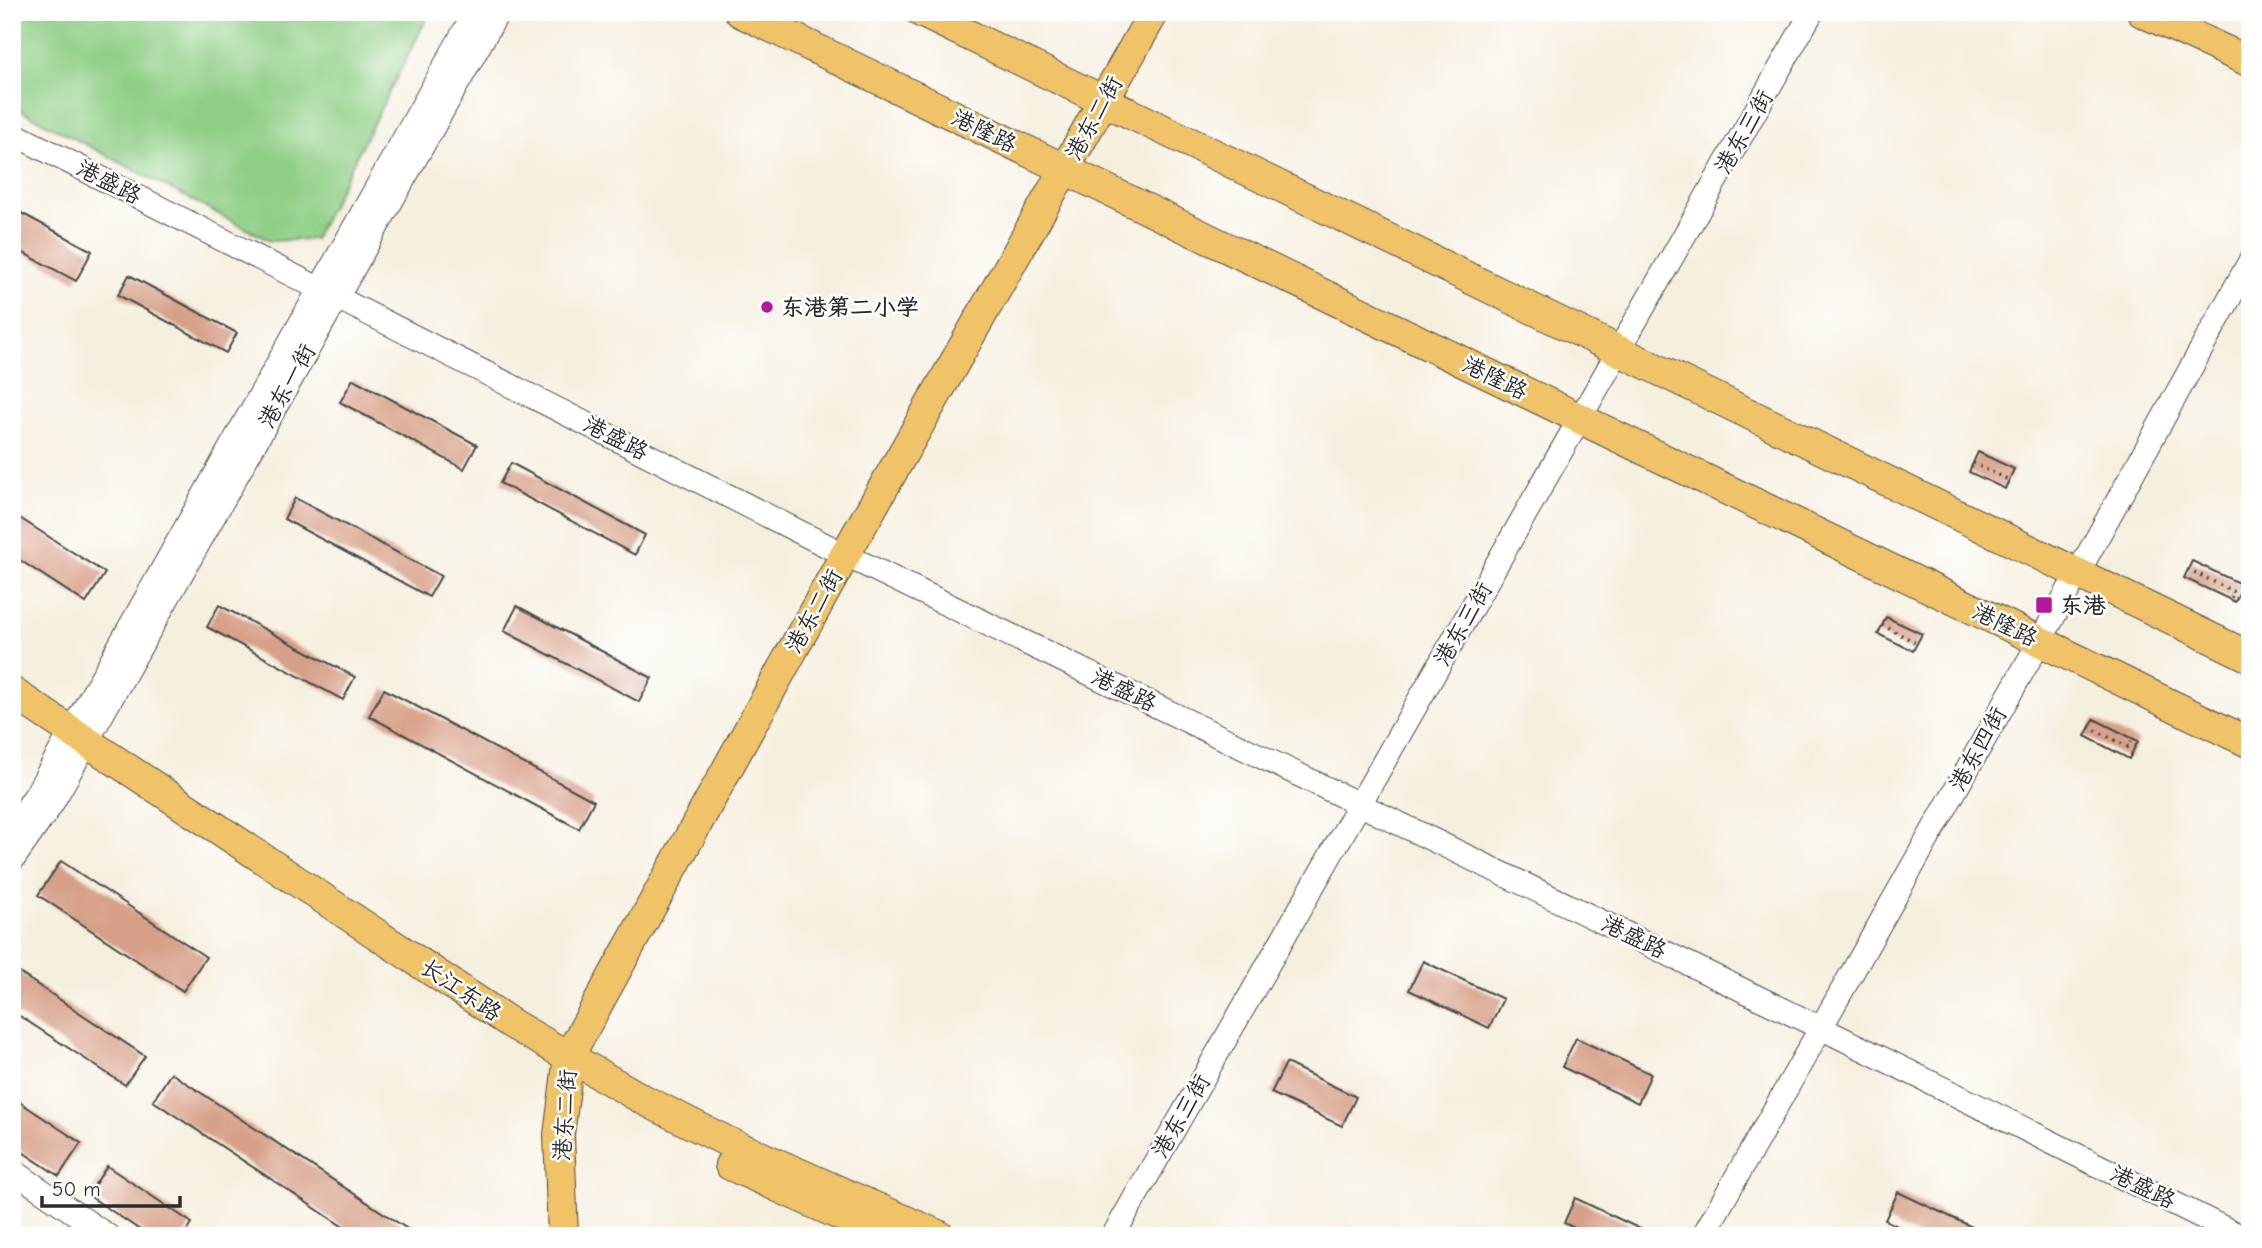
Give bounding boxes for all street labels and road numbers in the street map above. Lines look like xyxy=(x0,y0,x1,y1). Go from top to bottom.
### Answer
street label: 港东二街 xyxy=(1060,71,1128,165)
street label: 港东三街 xyxy=(1709,85,1779,179)
street label: 港隆路 xyxy=(947,104,1021,158)
street label: 港盛路 xyxy=(72,154,146,210)
street label: 港东一街 xyxy=(253,339,321,433)
street label: 港隆路 xyxy=(1458,351,1532,405)
street label: 港盛路 xyxy=(579,410,653,466)
street label: 港东二街 xyxy=(780,564,848,658)
street label: 港东三街 xyxy=(1428,577,1498,671)
street label: 港隆路 xyxy=(1968,598,2042,652)
street label: 港盛路 xyxy=(1087,663,1161,717)
street label: 港东四街 xyxy=(1944,702,2012,796)
street label: 港盛路 xyxy=(1597,910,1671,964)
street label: 长江东路 xyxy=(415,953,507,1027)
street label: 港东二街 xyxy=(548,1068,582,1162)
street label: 港东三街 xyxy=(1146,1069,1216,1163)
street label: 港盛路 xyxy=(2106,1160,2180,1214)

